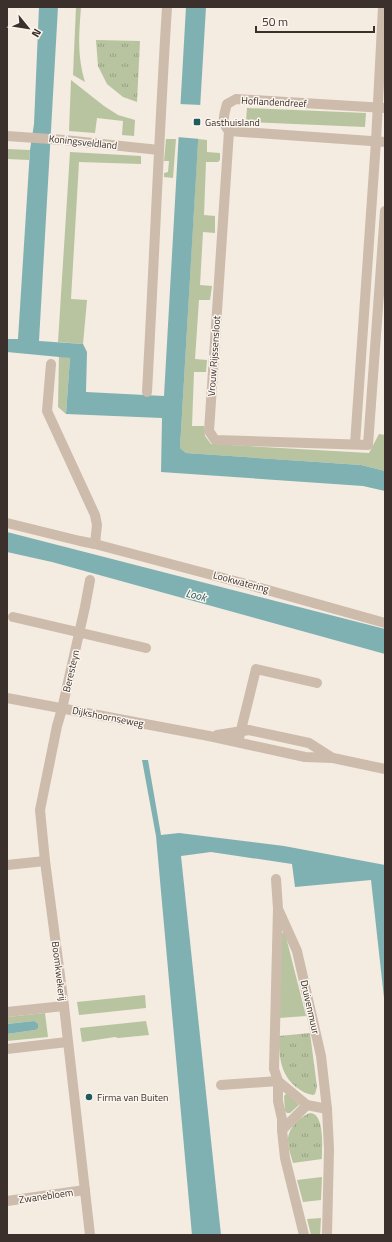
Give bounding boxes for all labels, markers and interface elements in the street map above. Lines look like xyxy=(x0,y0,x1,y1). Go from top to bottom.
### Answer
north arrow xyxy=(8,8,48,48)
scale bar xyxy=(256,8,374,34)
text: 50 m xyxy=(262,12,288,31)
text: N xyxy=(28,26,45,40)
street label: Hoflandendreef xyxy=(241,93,308,111)
place label: Gasthuisland xyxy=(205,115,260,130)
marker: Gasthuisland xyxy=(192,117,202,127)
street label: Koningsveldland xyxy=(48,131,118,153)
street label: Vrouw Rijssensloot xyxy=(204,315,224,397)
street label: Lookwatering xyxy=(211,567,271,597)
water label: Look xyxy=(184,585,209,605)
street label: Beresteyn xyxy=(59,648,83,694)
street label: Dijkshoornseweg xyxy=(71,703,145,731)
street label: Boomkwekerij xyxy=(48,940,70,1002)
street label: Druivenmuur xyxy=(297,979,324,1036)
place label: Firma van Buiten xyxy=(97,1090,168,1105)
marker: Firma van Buiten xyxy=(84,1092,94,1102)
street label: Zwanebloem xyxy=(18,1185,74,1207)

